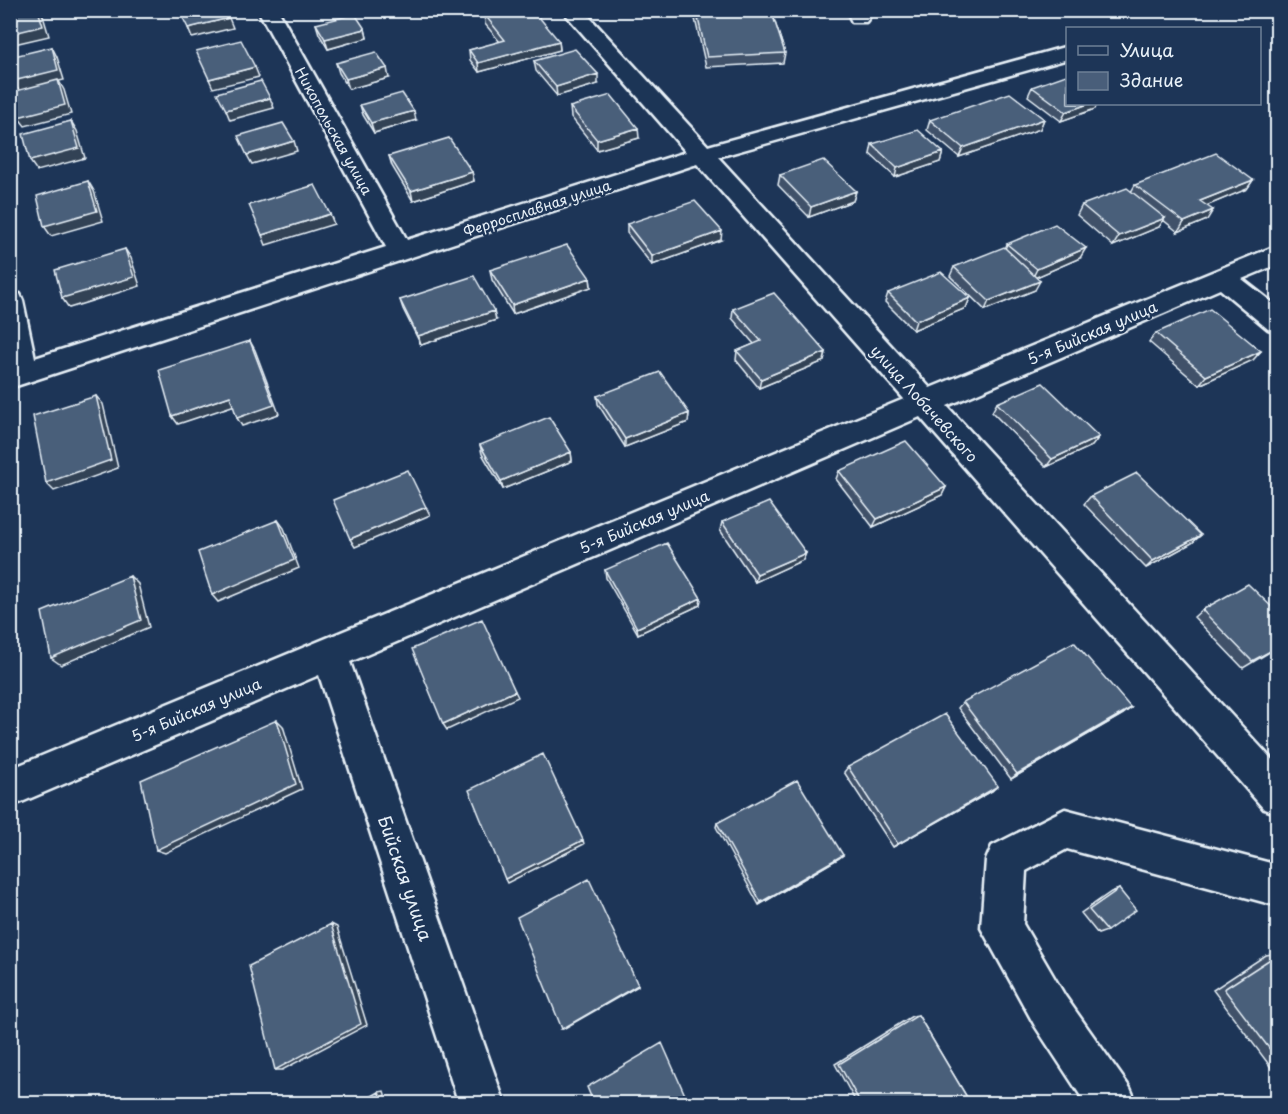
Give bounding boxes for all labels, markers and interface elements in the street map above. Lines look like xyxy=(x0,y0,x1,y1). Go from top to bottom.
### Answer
legend xyxy=(1066,27,1261,105)
text: Улица xyxy=(1120,36,1174,63)
street label: Никопольская улица xyxy=(290,63,378,199)
text: Здание xyxy=(1120,66,1183,93)
street label: Ферросплавная улица xyxy=(461,174,614,242)
street label: 5-я Бийская улица xyxy=(1024,294,1161,370)
street label: улица Лобачевского xyxy=(866,339,984,467)
street label: 5-я Бийская улица xyxy=(576,483,713,559)
street label: 5-я Бийская улица xyxy=(128,671,265,747)
street label: Бийская улица xyxy=(372,812,440,945)

